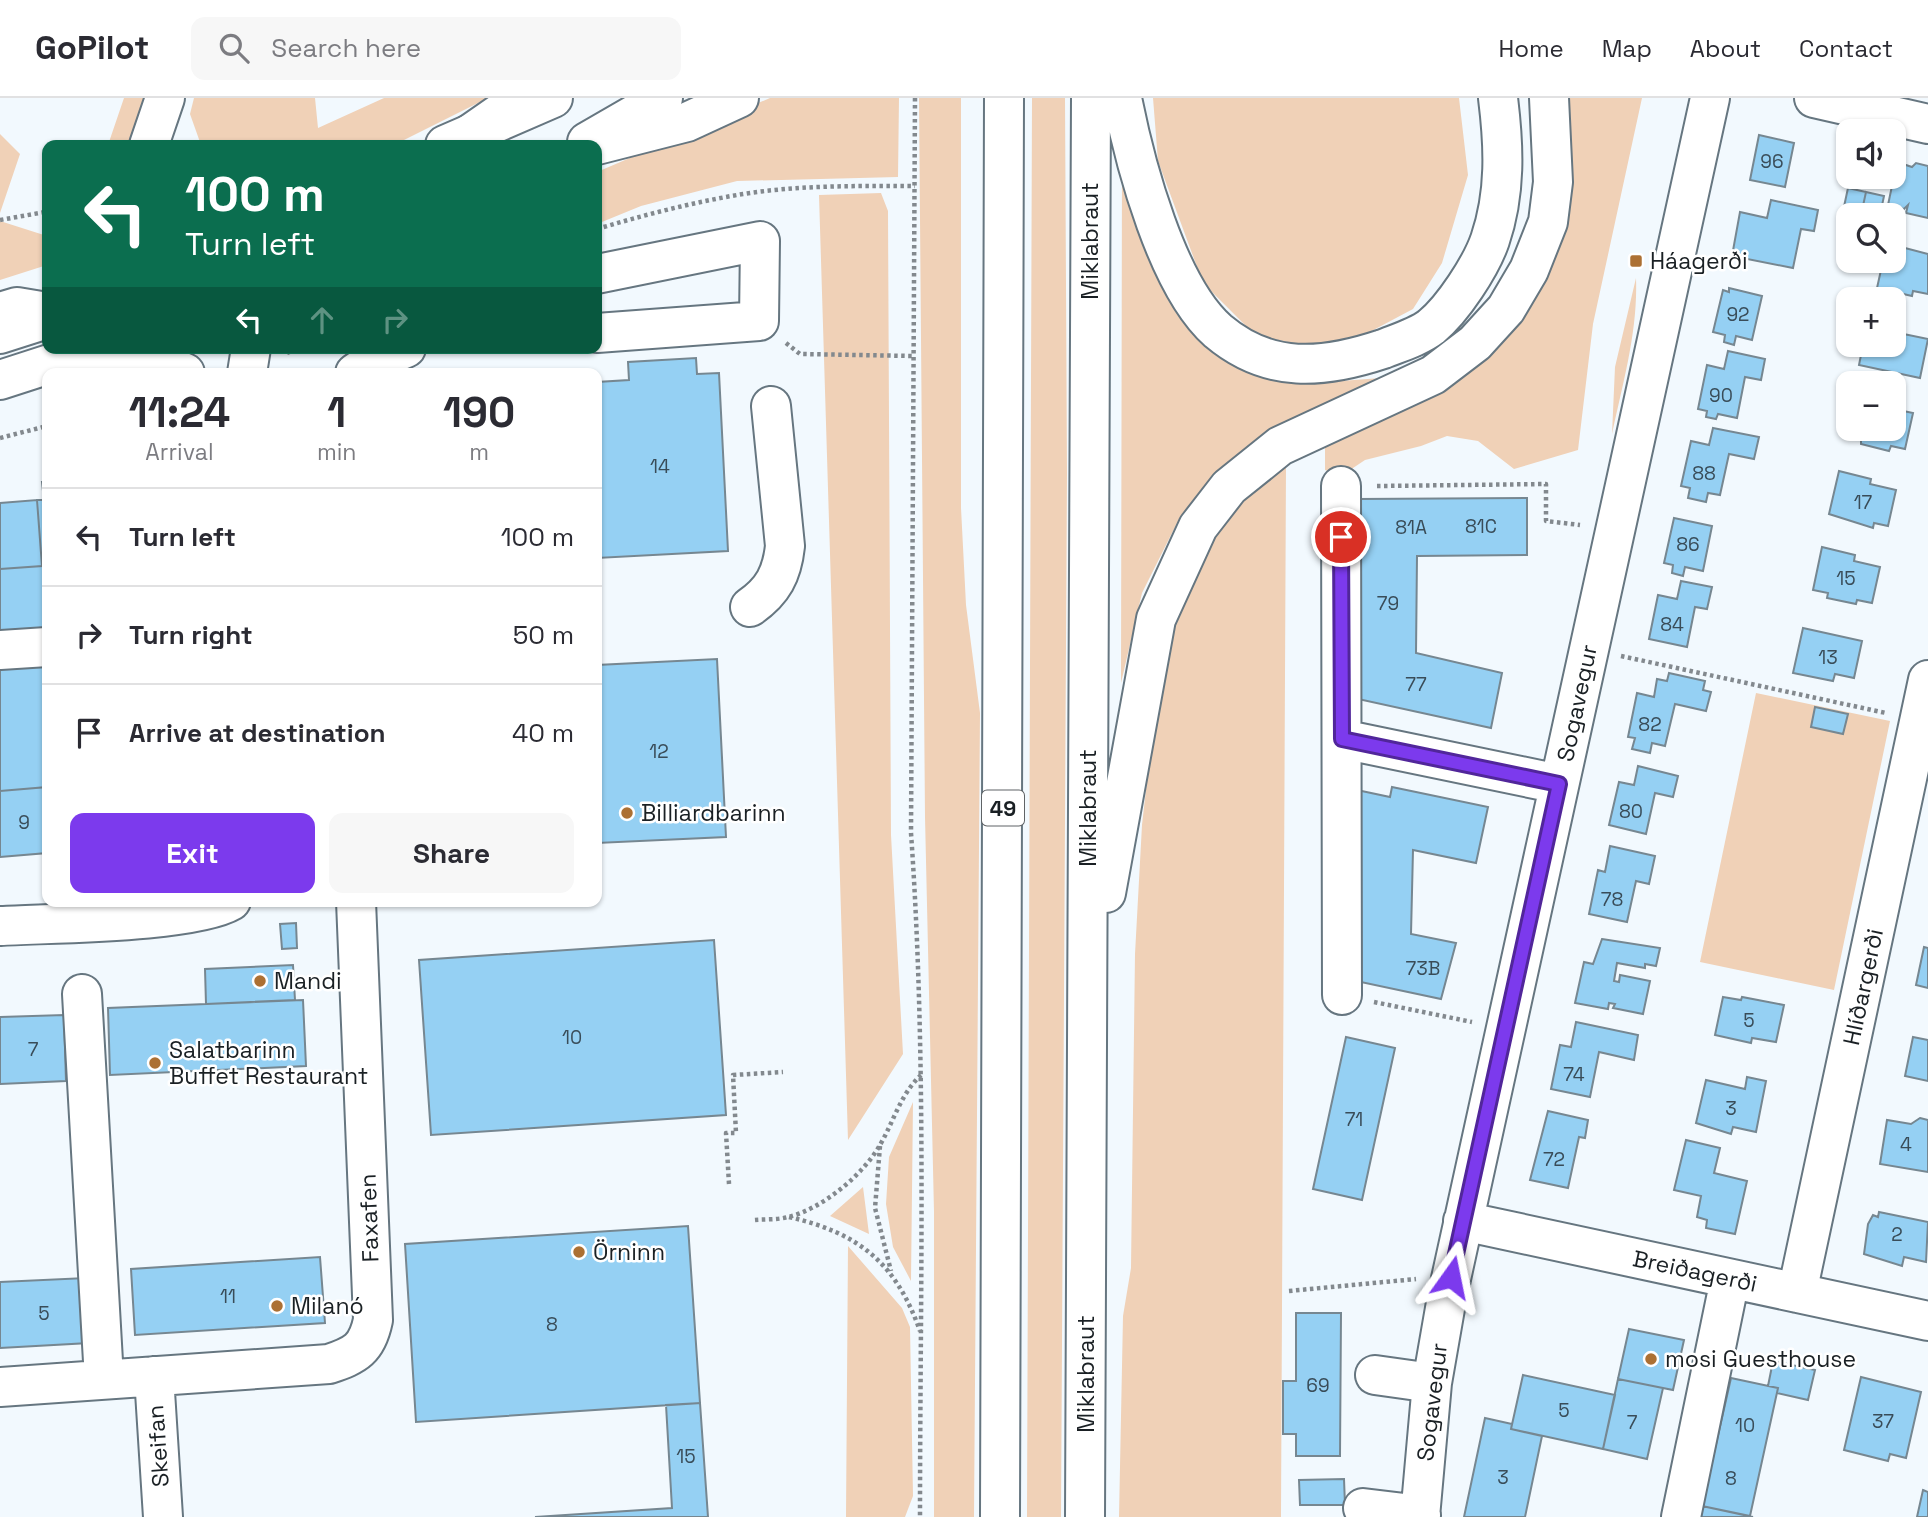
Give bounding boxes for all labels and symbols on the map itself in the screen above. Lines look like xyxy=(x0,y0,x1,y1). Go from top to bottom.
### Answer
house number: 96 xyxy=(1760,149,1784,174)
street label: Miklabraut xyxy=(1075,182,1105,300)
place label: Háagerði xyxy=(1650,246,1748,276)
marker: Háagerði xyxy=(1628,253,1644,269)
house number: 92 xyxy=(1726,302,1750,327)
house number: 90 xyxy=(1709,383,1733,408)
house number: 14 xyxy=(650,454,670,479)
house number: 88 xyxy=(1692,461,1716,486)
house number: 17 xyxy=(1854,490,1873,515)
pin xyxy=(1311,507,1371,567)
house number: 81C xyxy=(1465,514,1497,539)
house number: 81A xyxy=(1395,515,1427,540)
house number: 86 xyxy=(1676,532,1700,557)
house number: 15 xyxy=(1836,566,1856,591)
house number: 79 xyxy=(1377,591,1399,616)
house number: 84 xyxy=(1660,612,1684,637)
street label: Sogavegur xyxy=(1550,642,1604,764)
house number: 13 xyxy=(1818,645,1838,670)
house number: 77 xyxy=(1405,672,1427,697)
house number: 82 xyxy=(1638,712,1662,737)
house number: 12 xyxy=(649,739,669,764)
street label: Miklabraut xyxy=(1073,749,1103,867)
road number: 49 xyxy=(982,790,1024,826)
place label: Billiardbarinn xyxy=(641,798,786,828)
house number: 80 xyxy=(1619,799,1643,824)
marker: Billiardbarinn xyxy=(619,805,635,821)
house number: 9 xyxy=(18,810,30,835)
house number: 78 xyxy=(1601,887,1623,912)
street label: Hlíðargerði xyxy=(1836,926,1890,1048)
house number: 73B xyxy=(1406,956,1440,981)
place label: Mandi xyxy=(274,966,342,996)
marker: Mandi xyxy=(252,973,268,989)
house number: 5 xyxy=(1743,1008,1755,1033)
house number: 10 xyxy=(562,1025,582,1050)
place label: Salatbarinn Buffet Restaurant xyxy=(169,1035,368,1091)
house number: 7 xyxy=(28,1037,39,1062)
marker: Salatbarinn Buffet Restaurant xyxy=(147,1055,163,1071)
house number: 74 xyxy=(1563,1062,1585,1087)
house number: 3 xyxy=(1725,1096,1737,1121)
house number: 71 xyxy=(1345,1107,1363,1132)
house number: 4 xyxy=(1900,1132,1912,1157)
house number: 72 xyxy=(1543,1147,1565,1172)
street label: Faxafen xyxy=(352,1173,386,1263)
house number: 2 xyxy=(1891,1222,1903,1247)
place label: Örninn xyxy=(593,1237,665,1267)
position arrow xyxy=(1414,1240,1488,1314)
street label: Breiðagerði xyxy=(1630,1243,1760,1299)
marker: Örninn xyxy=(571,1244,587,1260)
house number: 11 xyxy=(220,1284,236,1309)
place label: Milanó xyxy=(291,1291,364,1321)
marker: Milanó xyxy=(269,1298,285,1314)
house number: 5 xyxy=(38,1301,50,1326)
house number: 8 xyxy=(546,1312,558,1337)
street label: Miklabraut xyxy=(1071,1315,1101,1433)
street label: Sogavegur xyxy=(1410,1341,1454,1463)
place label: mosi Guesthouse xyxy=(1665,1344,1856,1374)
marker: mosi Guesthouse xyxy=(1643,1351,1659,1367)
house number: 69 xyxy=(1306,1373,1330,1398)
house number: 5 xyxy=(1558,1398,1570,1423)
street label: Skeifan xyxy=(140,1404,176,1488)
house number: 37 xyxy=(1872,1409,1894,1434)
house number: 7 xyxy=(1627,1410,1638,1435)
house number: 10 xyxy=(1735,1413,1755,1438)
house number: 15 xyxy=(676,1444,696,1469)
house number: 3 xyxy=(1497,1465,1509,1490)
house number: 8 xyxy=(1725,1466,1737,1491)

